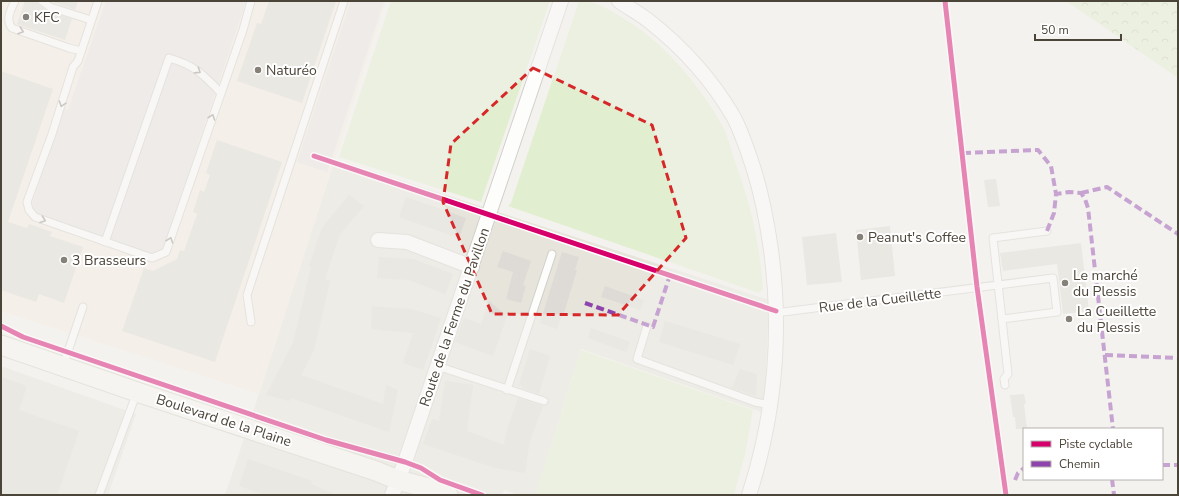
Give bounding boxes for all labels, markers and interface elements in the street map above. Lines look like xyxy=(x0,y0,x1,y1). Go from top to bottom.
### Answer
place label: KFC xyxy=(34,8,60,27)
marker: KFC xyxy=(21,12,31,22)
scale bar xyxy=(1035,16,1121,42)
text: 50 m xyxy=(1041,22,1069,38)
one-way arrow xyxy=(17,27,24,35)
place label: Naturéo xyxy=(266,61,317,80)
marker: Naturéo xyxy=(253,65,263,75)
one-way arrow xyxy=(194,66,201,74)
one-way arrow xyxy=(58,100,67,107)
one-way arrow xyxy=(208,113,216,120)
one-way arrow xyxy=(39,215,46,223)
street label: Route de la Ferme du Pavillon xyxy=(415,225,494,409)
place label: Peanut's Coffee xyxy=(868,228,966,247)
marker: Peanut's Coffee xyxy=(855,232,865,242)
one-way arrow xyxy=(166,236,174,243)
place label: 3 Brasseurs xyxy=(72,251,147,270)
marker: 3 Brasseurs xyxy=(59,255,69,265)
place label: Le marché du Plessis xyxy=(1073,266,1138,301)
marker: Le marché du Plessis xyxy=(1060,278,1070,288)
street label: Rue de la Cueillette xyxy=(818,284,942,317)
place label: La Cueillette du Plessis xyxy=(1077,302,1156,337)
marker: La Cueillette du Plessis xyxy=(1064,314,1074,324)
street label: Boulevard de la Plaine xyxy=(154,390,294,451)
legend xyxy=(1023,428,1163,480)
text: Piste cyclable xyxy=(1059,436,1133,452)
text: Chemin xyxy=(1059,456,1100,472)

